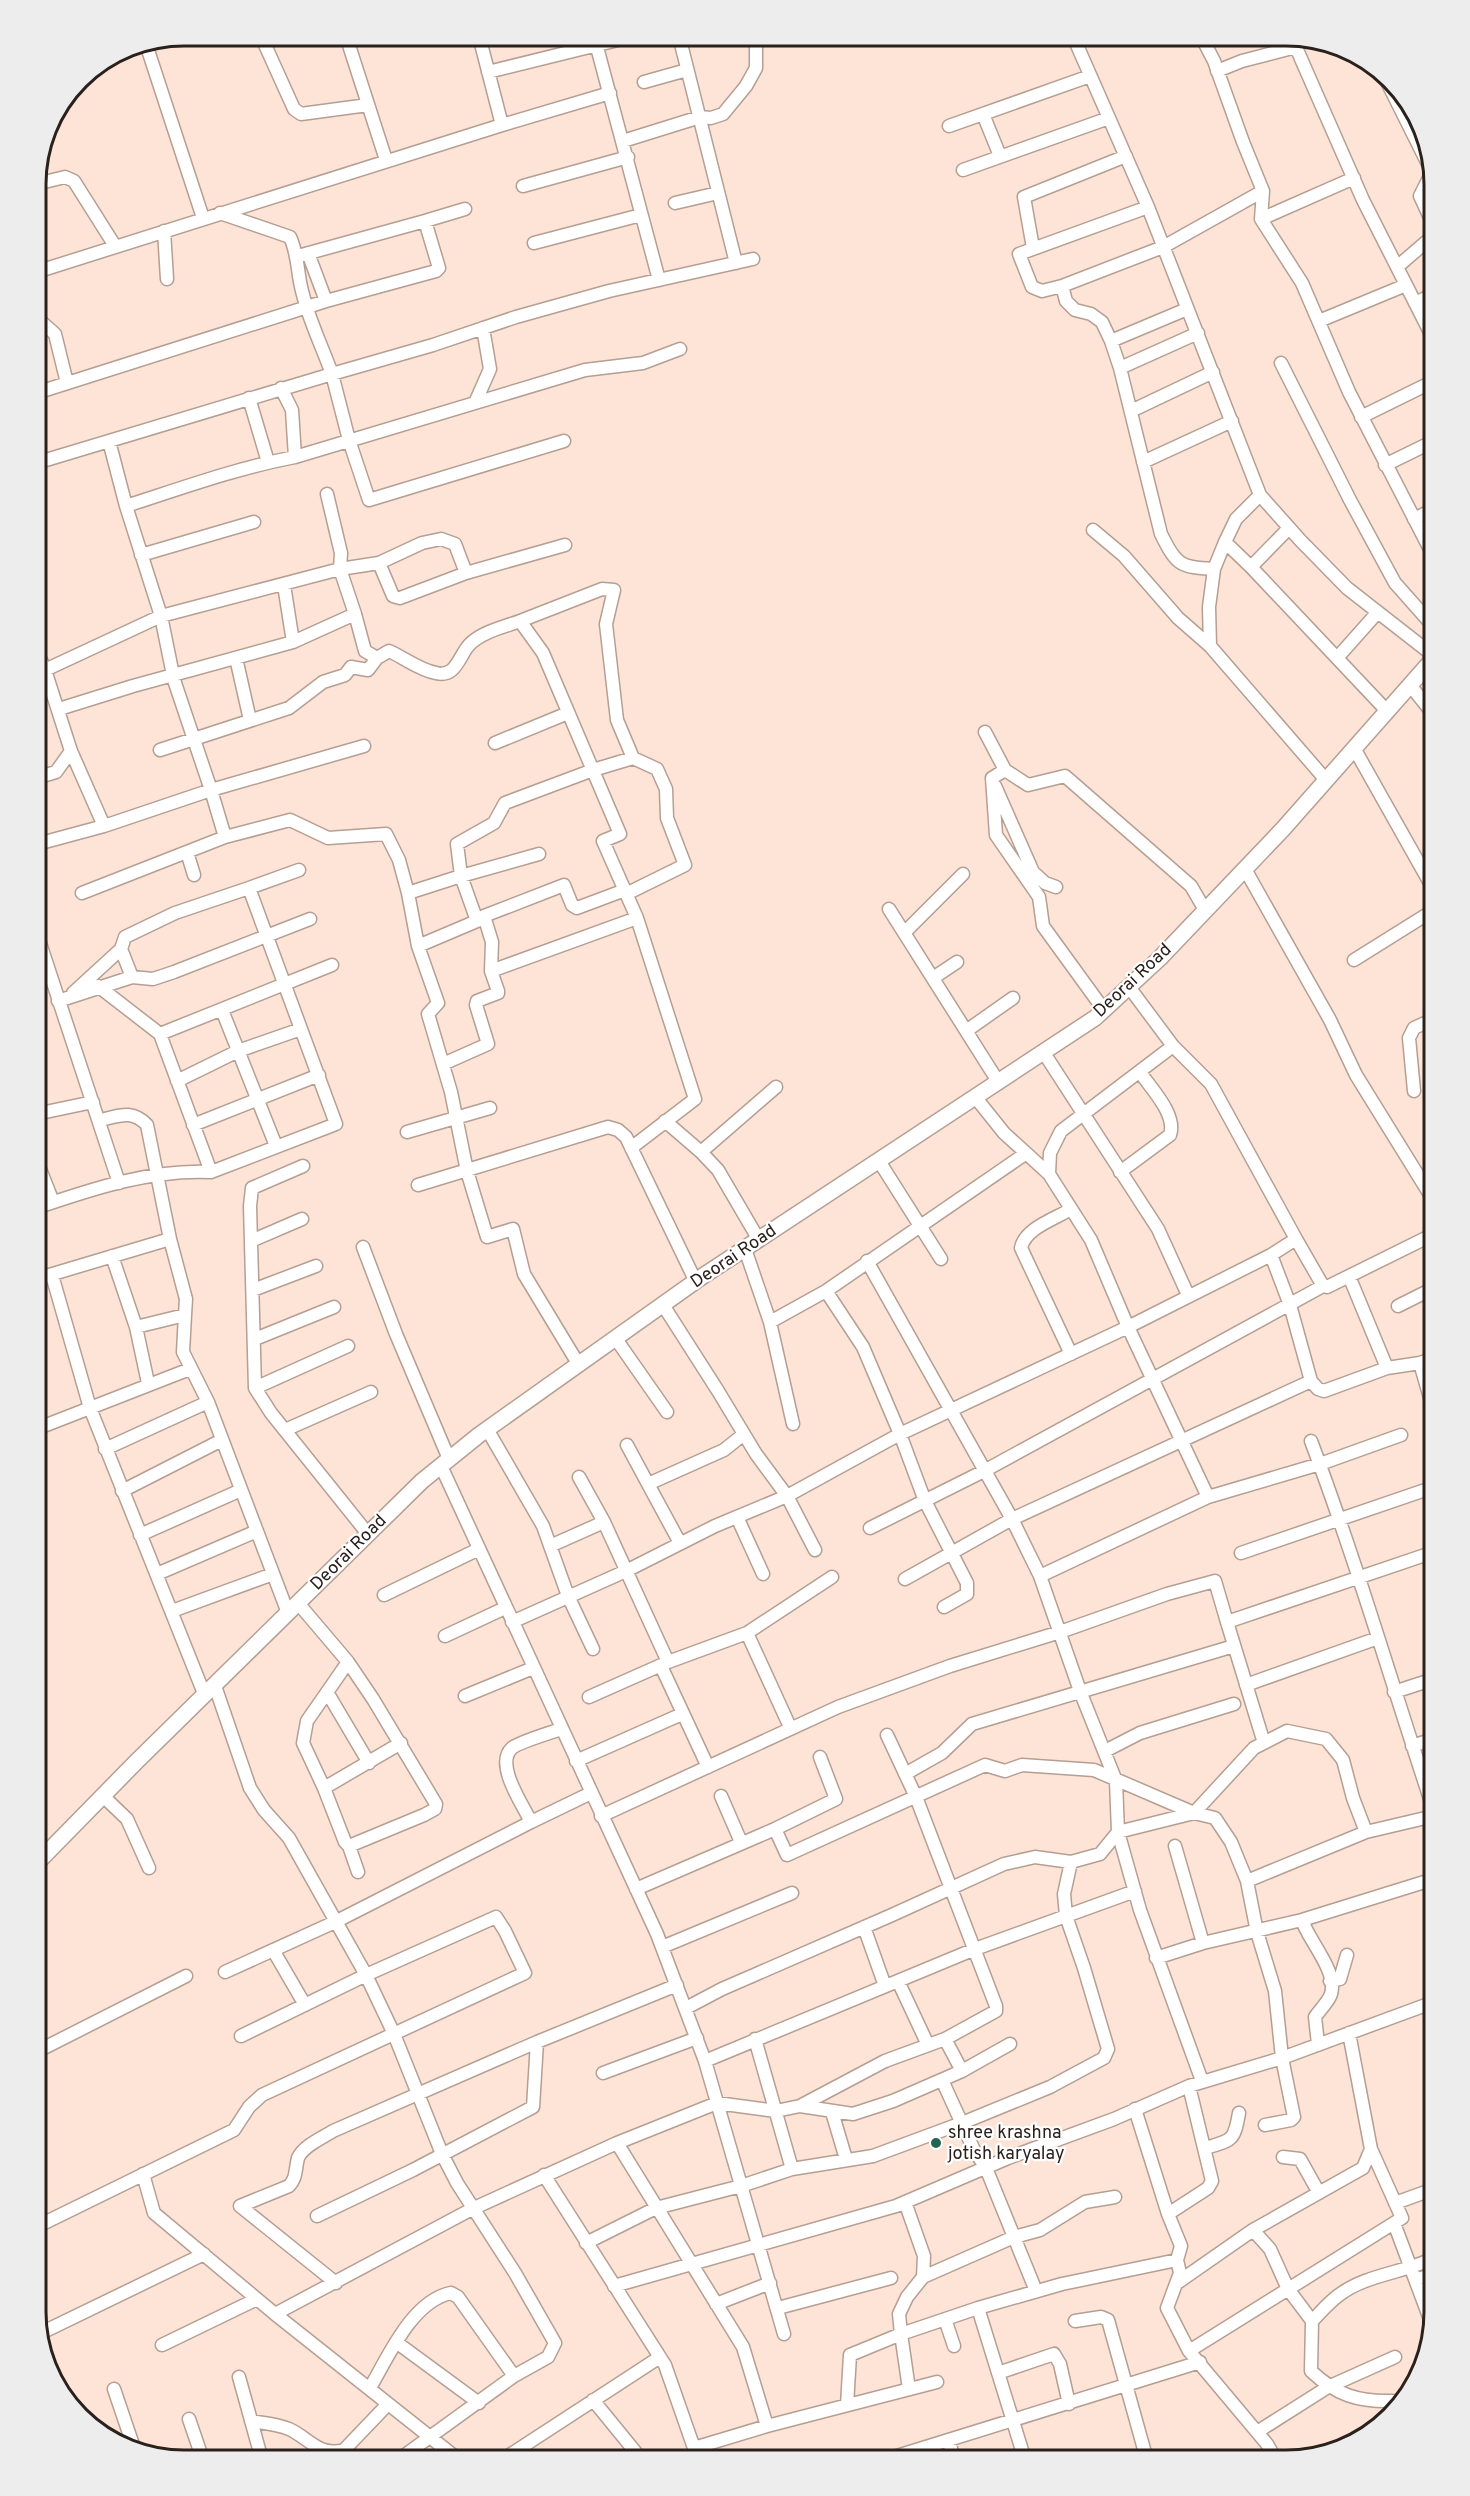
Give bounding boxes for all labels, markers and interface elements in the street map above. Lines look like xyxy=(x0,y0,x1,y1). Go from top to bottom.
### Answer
street label: Deorai Road xyxy=(1089,939,1177,1023)
street label: Deorai Road xyxy=(687,1220,781,1294)
street label: Deorai Road xyxy=(306,1510,392,1596)
place label: shree krashna jotish karyalay xyxy=(947,2122,1065,2166)
marker: shree krashna jotish karyalay xyxy=(929,2136,943,2150)

